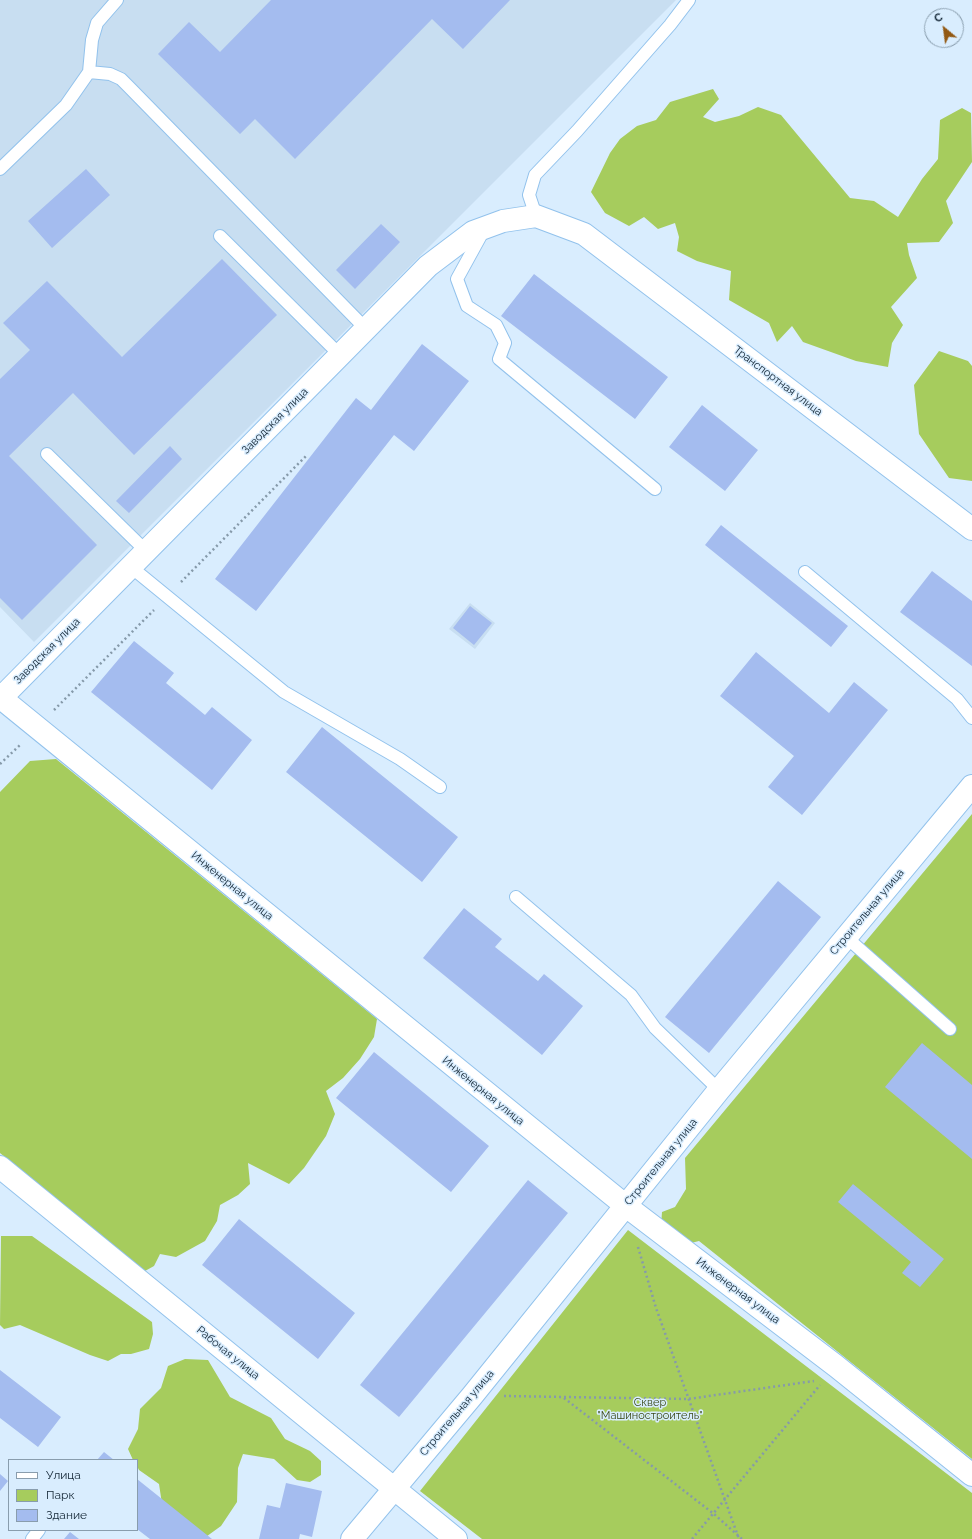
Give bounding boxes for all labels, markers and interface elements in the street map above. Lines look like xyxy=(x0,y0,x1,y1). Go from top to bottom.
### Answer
north arrow xyxy=(924,8,964,48)
text: С xyxy=(932,10,945,25)
street label: Транспортная улица xyxy=(731,343,825,419)
street label: Заводская улица xyxy=(239,385,311,457)
street label: Заводская улица xyxy=(11,615,83,687)
street label: Инженерная улица xyxy=(188,849,276,923)
street label: Строительная улица xyxy=(827,866,907,958)
street label: Инженерная улица xyxy=(439,1054,527,1128)
street label: Строительная улица xyxy=(622,1116,700,1208)
street label: Инженерная улица xyxy=(693,1255,783,1327)
street label: Рабочая улица xyxy=(194,1324,262,1382)
street label: Строительная улица xyxy=(417,1367,497,1459)
park label: Сквер "Машиностроитель" xyxy=(598,1396,702,1422)
legend xyxy=(8,1459,138,1531)
text: Улица xyxy=(46,1468,81,1482)
text: Парк xyxy=(46,1488,75,1502)
text: Здание xyxy=(46,1508,87,1522)

